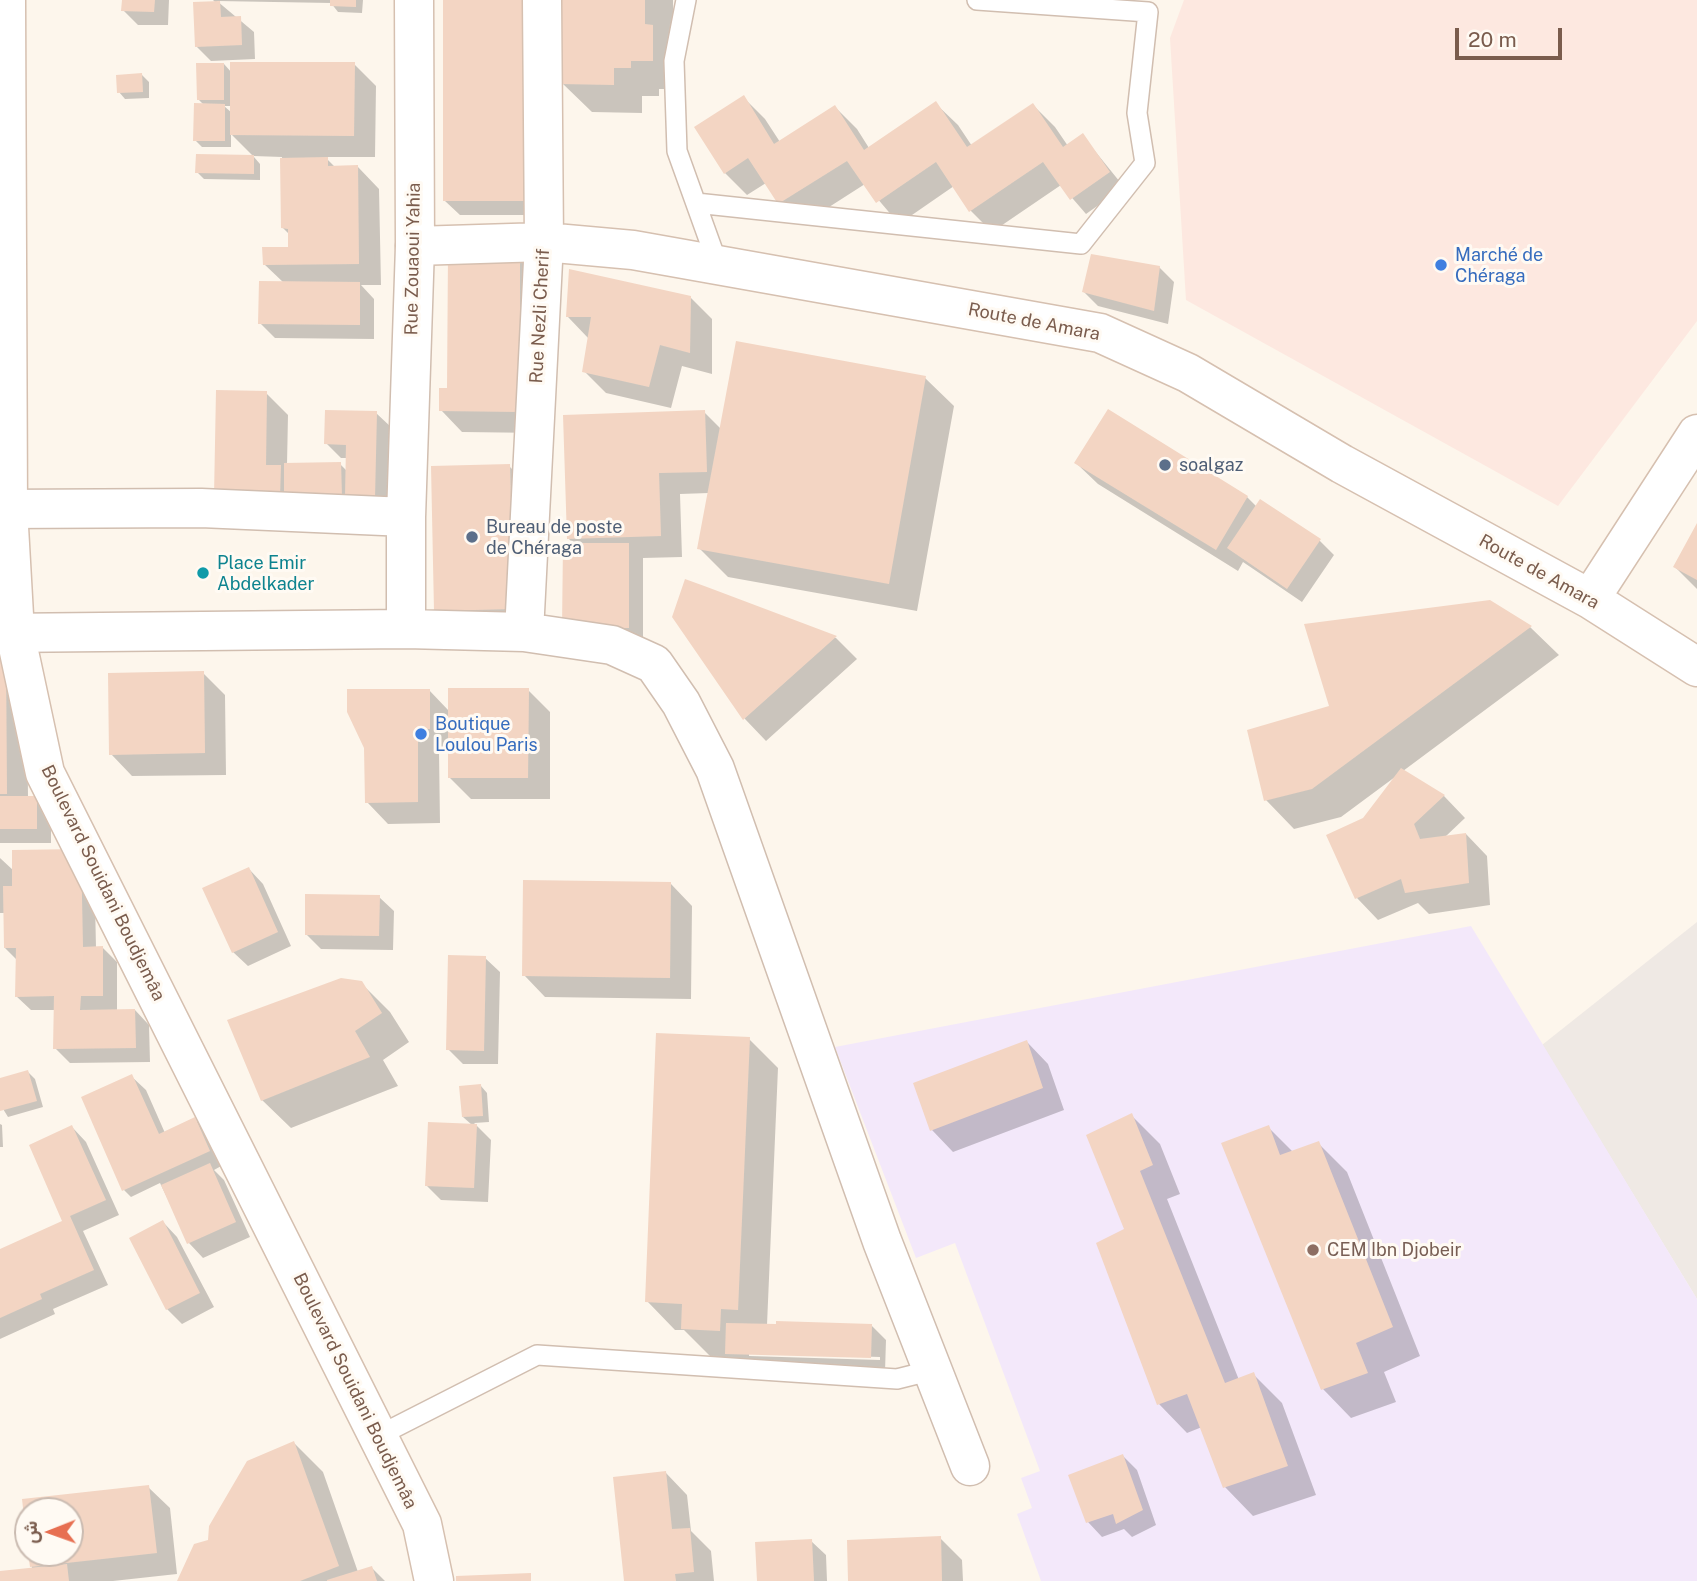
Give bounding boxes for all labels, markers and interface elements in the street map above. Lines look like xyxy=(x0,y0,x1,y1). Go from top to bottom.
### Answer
scale bar xyxy=(1459,14,1566,58)
text: 20 m xyxy=(1468,27,1517,52)
street label: Rue Zouaoui Yahia xyxy=(401,182,425,336)
place label: Marché de Chéraga xyxy=(1455,244,1543,286)
street label: Rue Nezli Cherif xyxy=(526,248,554,384)
marker: Marché de Chéraga xyxy=(1433,257,1449,273)
street label: Route de Amara xyxy=(966,299,1102,345)
place label: soalgaz xyxy=(1179,454,1243,476)
marker: soalgaz xyxy=(1157,457,1173,473)
place label: Bureau de poste de Chéraga xyxy=(486,516,622,558)
marker: Bureau de poste de Chéraga xyxy=(464,529,480,545)
street label: Route de Amara xyxy=(1475,530,1603,614)
place label: Place Emir Abdelkader xyxy=(217,552,315,594)
marker: Place Emir Abdelkader xyxy=(195,565,211,581)
place label: Boutique Loulou Paris xyxy=(435,713,538,756)
marker: Boutique Loulou Paris xyxy=(413,726,429,742)
street label: Boulevard Souidani Boudjemâa xyxy=(36,762,170,1004)
place label: CEM Ibn Djobeir xyxy=(1327,1239,1462,1261)
marker: CEM Ibn Djobeir xyxy=(1305,1242,1321,1258)
street label: Boulevard Souidani Boudjemâa xyxy=(288,1270,422,1512)
north arrow xyxy=(14,1497,84,1567)
text: ش xyxy=(19,1521,41,1544)

